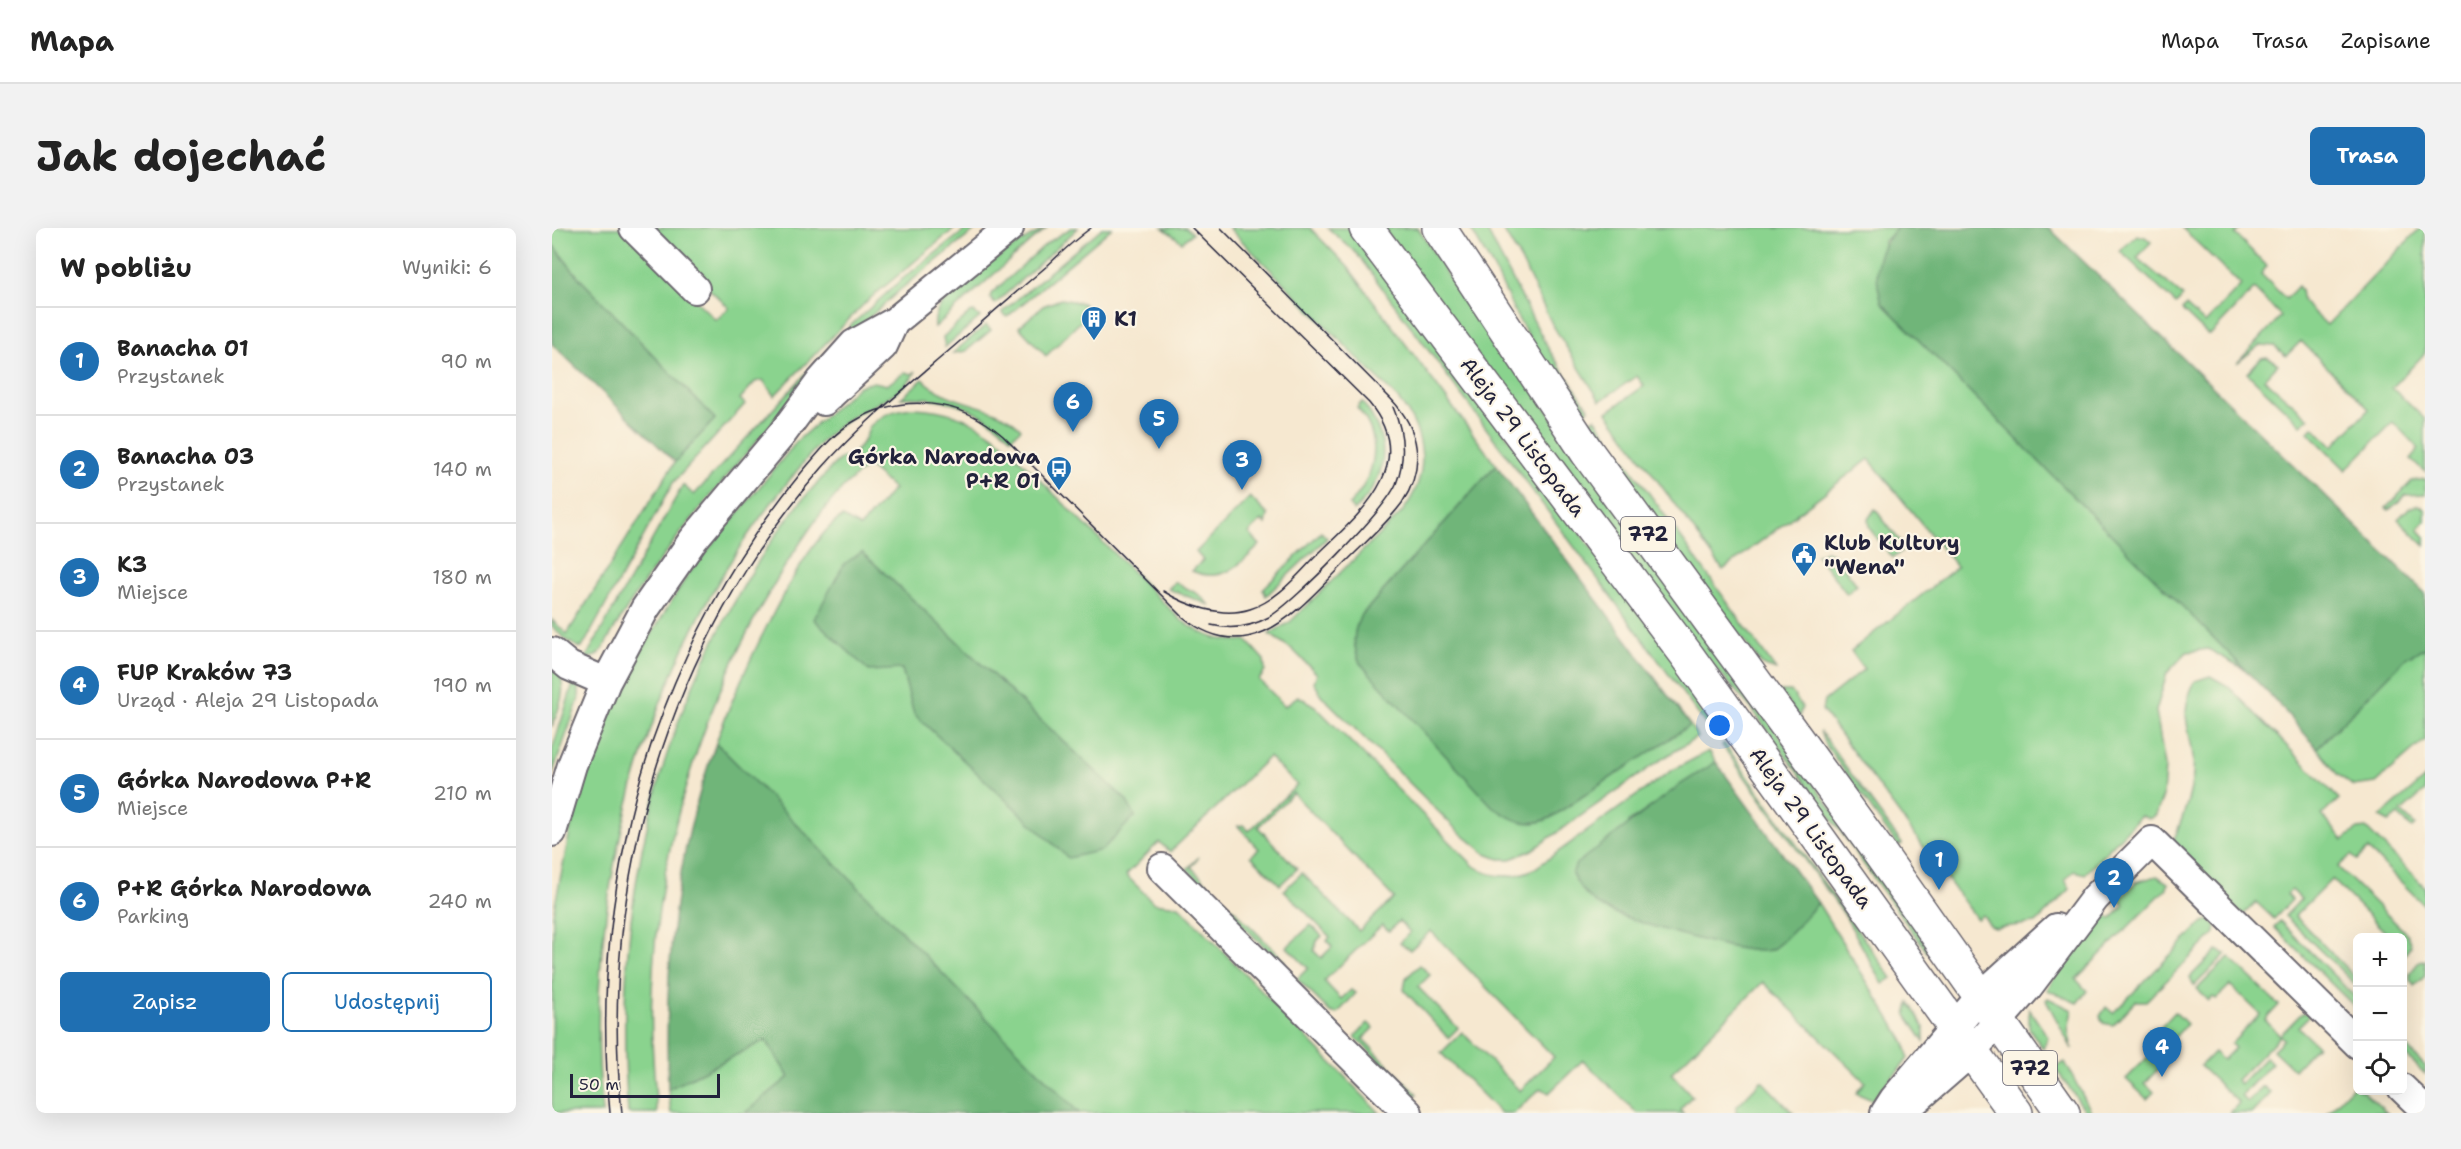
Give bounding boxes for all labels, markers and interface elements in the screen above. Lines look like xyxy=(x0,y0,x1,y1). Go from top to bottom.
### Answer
text: Mapa xyxy=(30,22,114,60)
text: Mapa xyxy=(2161,27,2219,55)
text: Trasa xyxy=(2252,27,2308,55)
text: Zapisane xyxy=(2341,27,2431,55)
button: Trasa xyxy=(2310,127,2425,185)
text: Jak dojechać xyxy=(36,128,326,184)
text: W pobliżu xyxy=(60,250,192,285)
text: Wyniki: 6 xyxy=(402,254,492,280)
building icon: K1 xyxy=(1079,304,1109,342)
place label: K1 xyxy=(1114,305,1137,333)
text: Banacha 01 xyxy=(117,334,249,363)
text: 1 xyxy=(75,348,84,374)
text: 90 m xyxy=(440,348,492,374)
street label: Aleja 29 Listopada xyxy=(1454,352,1592,522)
text: Przystanek xyxy=(117,363,225,389)
pin: 6 xyxy=(1054,382,1092,432)
pin: 5 xyxy=(1140,400,1178,449)
pin: 3 xyxy=(1222,440,1262,490)
text: Banacha 03 xyxy=(117,442,254,471)
place label: Górka Narodowa P+R 01 xyxy=(848,443,1041,495)
bus stop icon: Górka Narodowa P+R 01 xyxy=(1044,454,1074,492)
text: 2 xyxy=(73,456,87,482)
text: 140 m xyxy=(433,456,492,482)
text: Przystanek xyxy=(117,471,225,497)
road number: 772 xyxy=(1621,517,1675,551)
place label: Klub Kultury "Wena" xyxy=(1824,529,1959,581)
public building icon: Klub Kultury "Wena" xyxy=(1789,540,1819,578)
text: K3 xyxy=(117,550,147,579)
text: 3 xyxy=(73,564,87,590)
text: 180 m xyxy=(432,564,492,590)
text: Miejsce xyxy=(117,579,188,605)
text: FUP Kraków 73 xyxy=(117,658,292,687)
text: 4 xyxy=(73,672,87,698)
text: 190 m xyxy=(433,672,492,698)
text: Urząd · Aleja 29 Listopada xyxy=(117,687,378,713)
your location xyxy=(1705,711,1734,740)
street label: Aleja 29 Listopada xyxy=(1743,742,1879,914)
text: Górka Narodowa P+R xyxy=(117,766,371,795)
text: 5 xyxy=(73,780,86,806)
text: 210 m xyxy=(433,780,492,806)
text: Miejsce xyxy=(117,795,188,821)
pin: 1 xyxy=(1920,840,1958,890)
pin: 2 xyxy=(2094,858,2134,908)
text: P+R Górka Narodowa xyxy=(117,874,371,903)
text: 6 xyxy=(73,888,87,914)
text: 240 m xyxy=(427,888,492,914)
text: Parking xyxy=(117,903,189,929)
map controls xyxy=(2353,933,2407,1095)
button: + xyxy=(2353,933,2407,987)
button: Zapisz xyxy=(60,972,270,1032)
button: Udostępnij xyxy=(282,972,492,1032)
button: − xyxy=(2353,987,2407,1041)
pin: 4 xyxy=(2142,1028,2182,1077)
button: locate xyxy=(2353,1041,2407,1095)
road number: 772 xyxy=(2003,1051,2057,1085)
scale bar xyxy=(570,1071,720,1098)
text: 50 m xyxy=(579,1074,619,1095)

